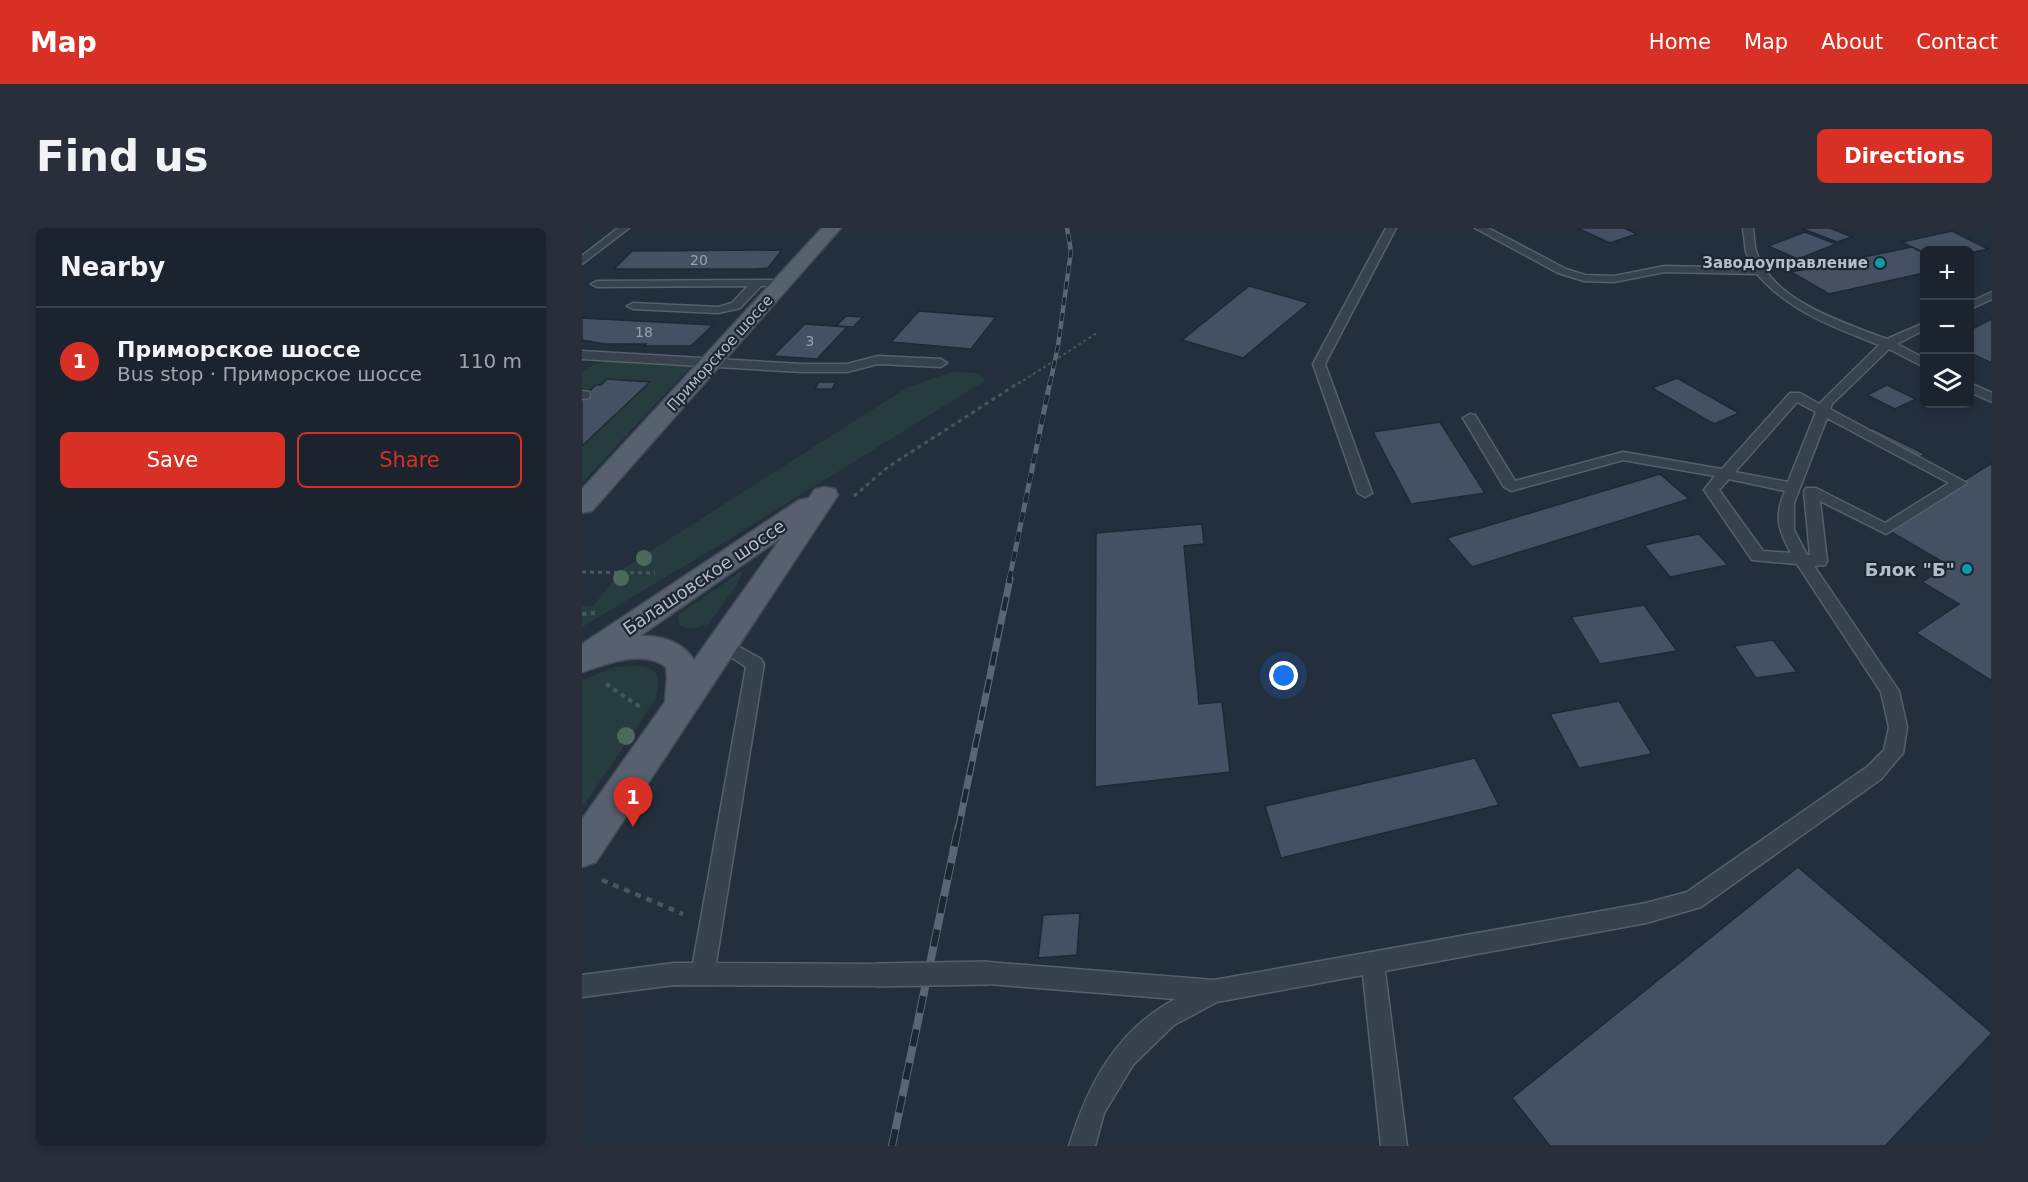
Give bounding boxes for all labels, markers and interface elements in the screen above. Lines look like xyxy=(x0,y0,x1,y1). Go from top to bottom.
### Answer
text: Map xyxy=(30,26,97,59)
text: Home xyxy=(1649,30,1711,54)
text: Map xyxy=(1744,30,1788,54)
text: About xyxy=(1821,30,1883,54)
text: Contact xyxy=(1916,30,1998,54)
button: Directions xyxy=(1817,129,1992,183)
text: Find us xyxy=(36,132,209,181)
map controls xyxy=(1920,246,1974,408)
button: + xyxy=(1920,246,1974,300)
text: Nearby xyxy=(60,252,165,282)
house number: 20 xyxy=(690,252,708,268)
place label: Заводоуправление xyxy=(1702,254,1868,272)
marker: Заводоуправление xyxy=(1873,256,1887,270)
street label: Приморское шоссе xyxy=(663,291,777,415)
button: − xyxy=(1920,300,1974,354)
house number: 18 xyxy=(635,324,653,340)
house number: 3 xyxy=(806,333,814,349)
text: Приморское шоссе xyxy=(117,337,361,362)
text: 1 xyxy=(73,349,86,373)
text: 110 m xyxy=(458,349,522,373)
button: layers xyxy=(1920,354,1974,408)
text: Bus stop · Приморское шоссе xyxy=(117,362,422,386)
button: Save xyxy=(60,432,285,488)
button: Share xyxy=(297,432,522,488)
street label: Балашовское шоссе xyxy=(619,515,789,639)
place label: Блок "Б" xyxy=(1865,559,1955,580)
marker: Блок "Б" xyxy=(1960,562,1974,576)
your location xyxy=(1269,661,1298,690)
pin: 1 xyxy=(614,778,652,827)

